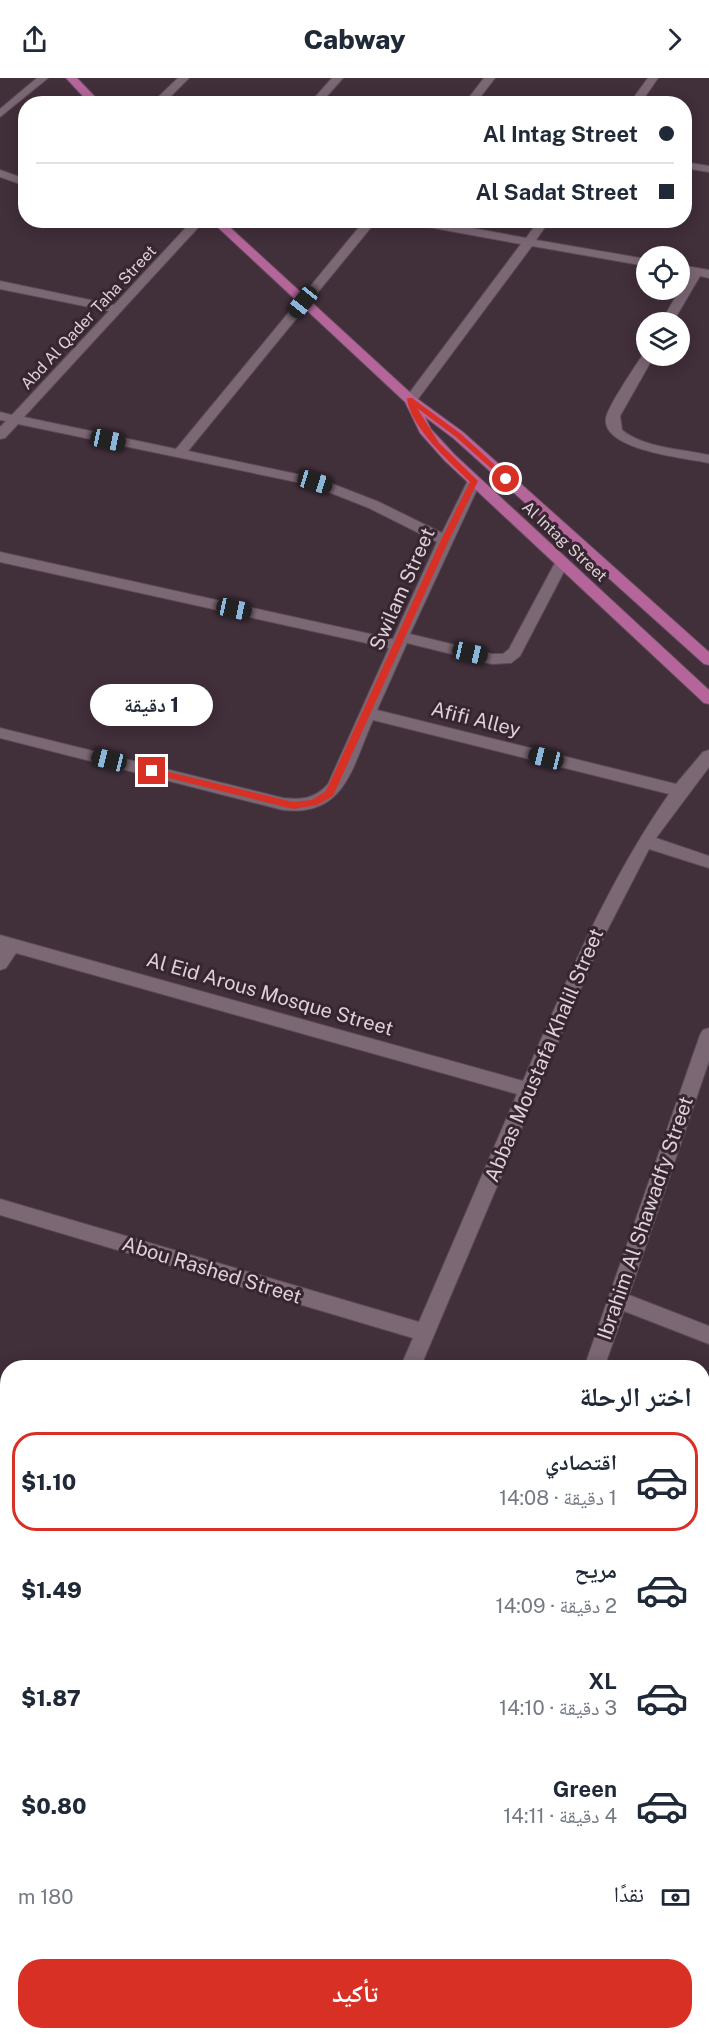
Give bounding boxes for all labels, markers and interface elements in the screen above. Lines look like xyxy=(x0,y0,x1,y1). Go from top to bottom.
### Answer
icon: share xyxy=(18,23,51,56)
text: Cabway xyxy=(303,23,406,55)
icon: forward xyxy=(658,23,691,56)
text: Al Intag Street xyxy=(483,121,638,147)
text: Al Sadat Street xyxy=(475,179,638,205)
street label: Abd Al Qader Taha Street xyxy=(17,241,160,393)
map controls xyxy=(636,246,690,366)
button: locate xyxy=(636,246,690,300)
car xyxy=(285,282,321,322)
button: layers xyxy=(636,312,690,366)
car xyxy=(89,427,127,453)
route start xyxy=(492,465,519,492)
car xyxy=(295,468,335,496)
street label: Al Intag Street xyxy=(518,497,611,586)
street label: Swilam Street xyxy=(364,524,440,654)
car xyxy=(215,596,253,622)
car xyxy=(450,640,490,666)
callout: 1 دقيقة xyxy=(90,684,213,726)
text: 1 دقيقة xyxy=(124,693,179,717)
street label: Afifi Alley xyxy=(429,696,523,742)
car xyxy=(526,745,566,771)
car xyxy=(89,747,129,773)
route end xyxy=(138,757,165,784)
street label: Abbas Moustafa Khalil Street xyxy=(480,925,608,1185)
street label: Al Eid Arous Mosque Street xyxy=(144,947,396,1041)
street label: Ibrahim Al Shawadfy Street xyxy=(592,1093,698,1343)
street label: Abou Rashed Street xyxy=(119,1231,305,1309)
text: اختر الرحلة xyxy=(579,1380,692,1412)
text: اقتصادي xyxy=(545,1449,617,1475)
icon: car xyxy=(635,1455,689,1509)
text: $1.10 xyxy=(21,1469,76,1495)
text: 1 دقيقة · 14:08 xyxy=(499,1486,617,1510)
text: مريح xyxy=(574,1557,617,1583)
icon: car xyxy=(635,1563,689,1617)
text: $1.49 xyxy=(21,1577,82,1603)
text: 2 دقيقة · 14:09 xyxy=(496,1594,617,1618)
text: XL xyxy=(589,1668,617,1694)
icon: car xyxy=(635,1671,689,1725)
text: $1.87 xyxy=(21,1685,81,1711)
text: 3 دقيقة · 14:10 xyxy=(499,1696,617,1720)
text: Green xyxy=(553,1776,617,1802)
icon: car xyxy=(635,1779,689,1833)
text: $0.80 xyxy=(21,1793,87,1819)
text: 4 دقيقة · 14:11 xyxy=(503,1804,617,1828)
text: نقدًا xyxy=(614,1881,644,1907)
icon: cash xyxy=(659,1881,692,1914)
text: 180 m xyxy=(18,1885,73,1909)
button: تأكيد xyxy=(18,1959,692,2028)

